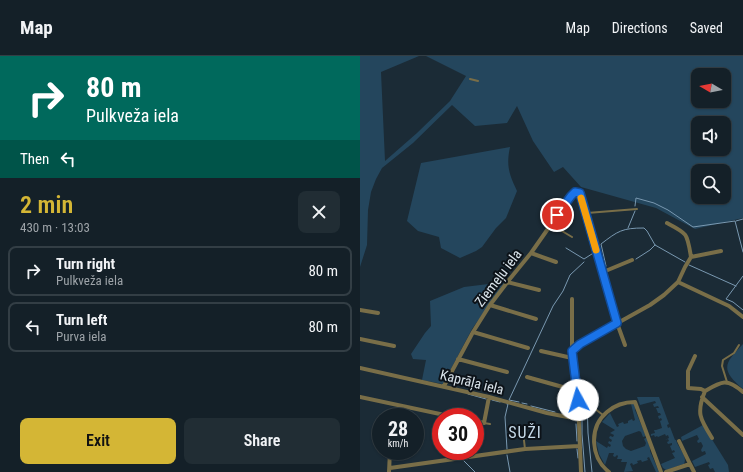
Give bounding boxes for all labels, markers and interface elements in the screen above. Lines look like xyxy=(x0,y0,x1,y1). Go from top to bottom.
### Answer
text: Map xyxy=(20,16,53,39)
text: Map xyxy=(566,20,590,36)
text: Directions xyxy=(612,20,668,36)
text: Saved xyxy=(690,20,723,36)
north arrow xyxy=(691,68,731,108)
map controls xyxy=(691,68,731,204)
text: 80 m xyxy=(86,71,142,104)
icon: right xyxy=(20,72,72,124)
text: Pulkveža iela xyxy=(86,105,179,126)
button: sound xyxy=(691,116,731,156)
icon: left xyxy=(57,148,79,170)
text: Then xyxy=(20,150,49,168)
button: search xyxy=(691,164,731,204)
text: 2 min xyxy=(20,191,73,219)
button: close xyxy=(298,191,340,233)
pin xyxy=(540,198,574,232)
icon: arrive xyxy=(546,204,568,226)
text: 430 m · 13:03 xyxy=(20,220,90,235)
street label: Ziemeļu iela xyxy=(471,246,525,310)
text: Turn right xyxy=(56,255,115,273)
icon: right xyxy=(22,260,44,282)
text: 80 m xyxy=(308,262,338,280)
text: Pulkveža iela xyxy=(56,273,123,288)
text: Turn left xyxy=(56,311,107,329)
icon: left xyxy=(22,316,44,338)
text: 80 m xyxy=(308,318,338,336)
text: Purva iela xyxy=(56,329,107,344)
street label: Kaprāļa iela xyxy=(438,366,505,399)
position arrow xyxy=(557,379,599,421)
speed limit sign: 30 xyxy=(432,408,484,460)
text: 28 xyxy=(388,417,408,441)
button: Exit xyxy=(20,418,176,464)
button: Share xyxy=(184,418,340,464)
district label: SUŽI xyxy=(508,423,542,442)
text: km/h xyxy=(388,438,408,449)

